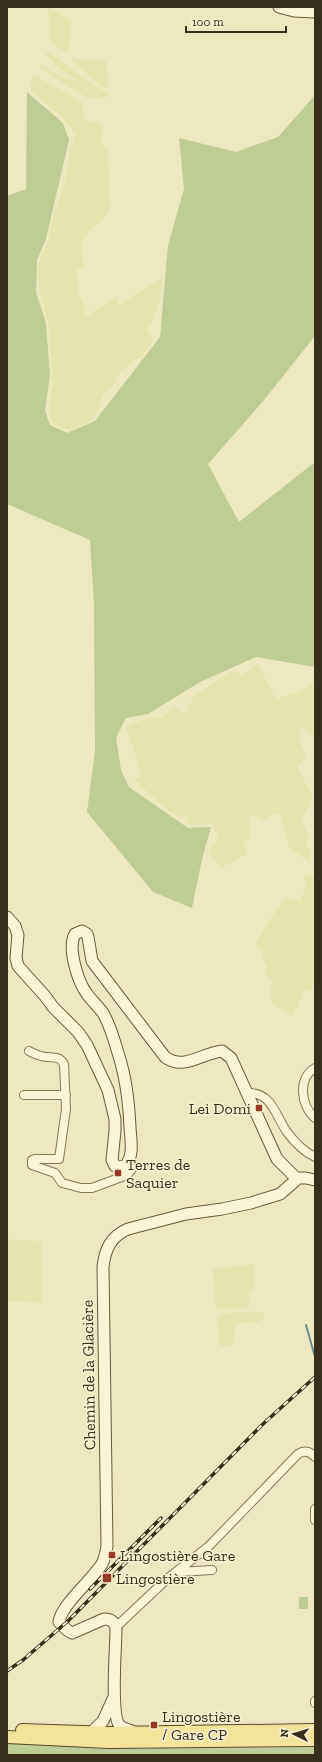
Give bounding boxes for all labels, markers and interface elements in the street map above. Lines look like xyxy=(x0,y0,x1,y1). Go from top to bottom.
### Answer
scale bar xyxy=(186,8,286,34)
text: 100 m xyxy=(192,15,224,29)
place label: Lei Domi xyxy=(189,1099,252,1118)
marker: Lei Domi xyxy=(254,1103,264,1113)
place label: Terres de Saquier xyxy=(126,1155,190,1192)
marker: Terres de Saquier xyxy=(113,1168,123,1178)
street label: Chemin de la Glacière xyxy=(78,1300,99,1450)
place label: Lingostière Gare xyxy=(120,1546,235,1565)
marker: Lingostière Gare xyxy=(107,1550,117,1560)
place label: Lingostière xyxy=(116,1569,195,1588)
marker: Lingostière xyxy=(101,1572,113,1584)
place label: Lingostière / Gare CP xyxy=(162,1707,241,1744)
north arrow xyxy=(274,1714,314,1754)
marker: Lingostière / Gare CP xyxy=(149,1720,159,1730)
text: N xyxy=(278,1728,291,1738)

